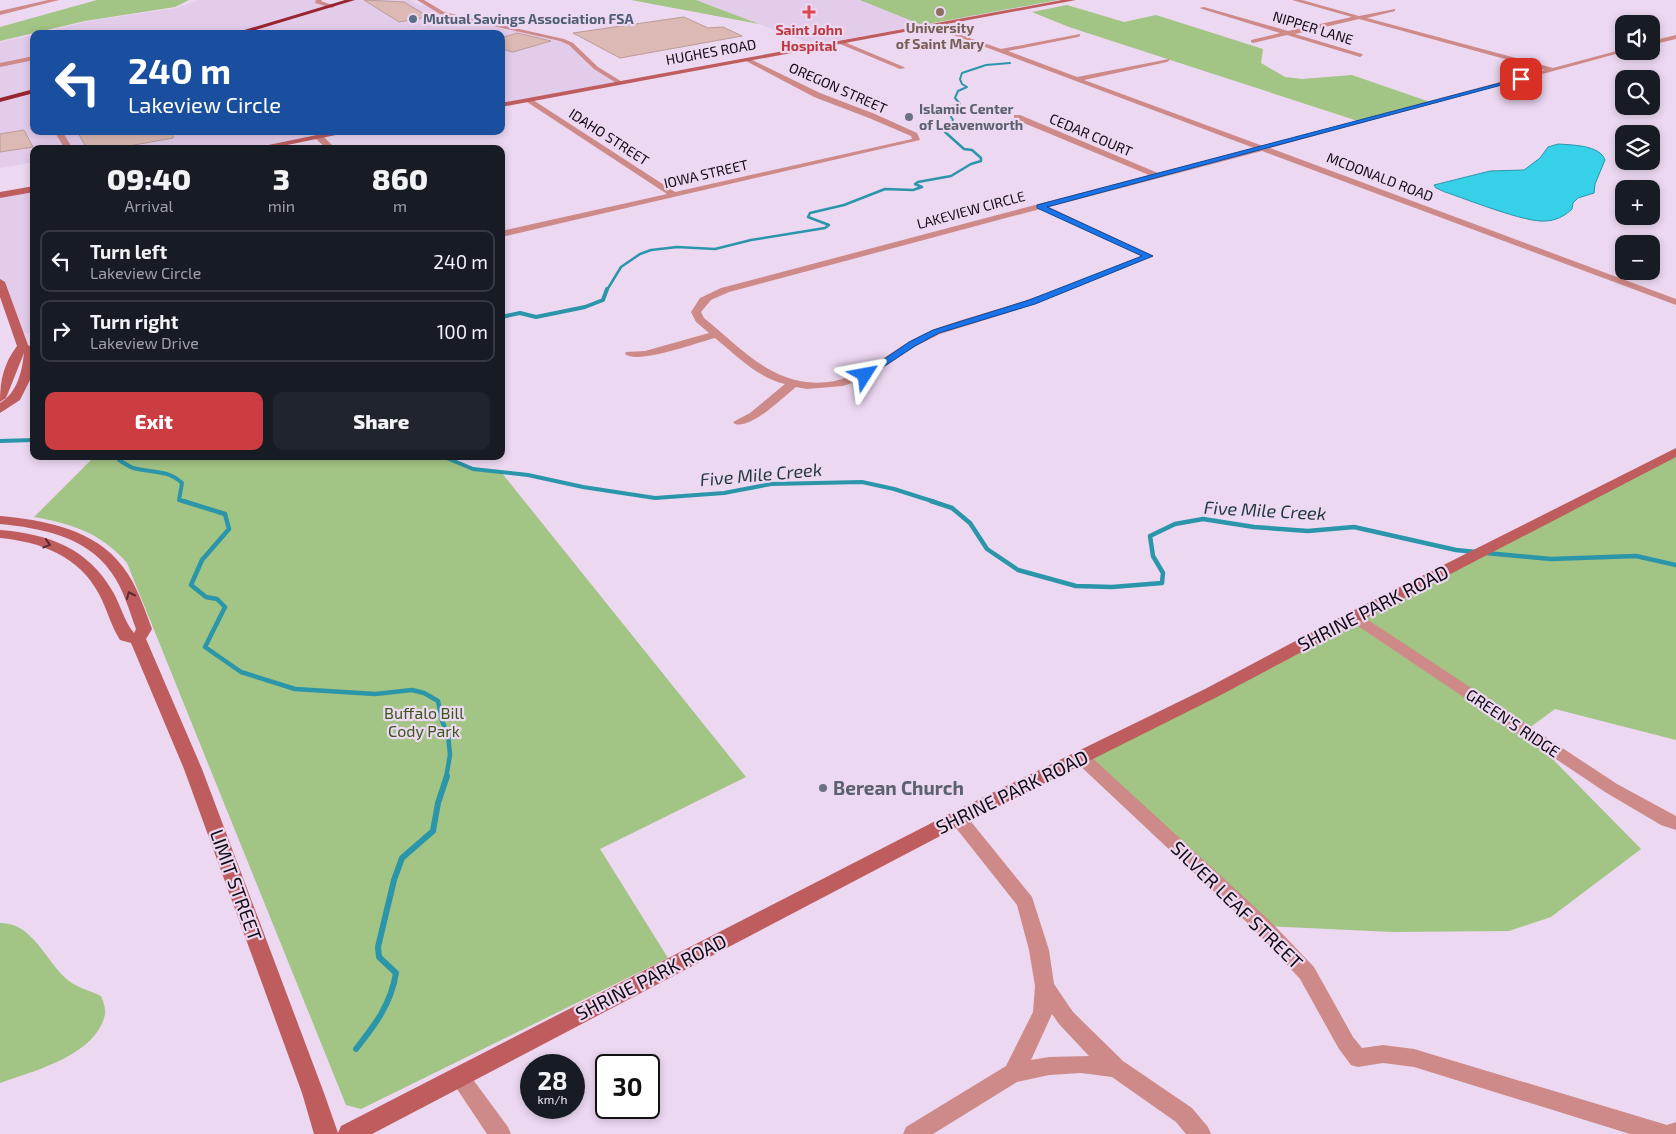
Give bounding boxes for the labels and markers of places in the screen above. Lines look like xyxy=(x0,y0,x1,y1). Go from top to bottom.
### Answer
marker: Saint John Hospital xyxy=(802,5,816,19)
marker: University of Saint Mary xyxy=(934,6,946,18)
place label: Mutual Savings Association FSA xyxy=(423,10,635,27)
marker: Mutual Savings Association FSA xyxy=(407,13,419,25)
place label: University of Saint Mary xyxy=(896,19,984,52)
place label: Saint John Hospital xyxy=(775,21,843,54)
pin xyxy=(1500,58,1542,100)
place label: Islamic Center of Leavenworth xyxy=(919,100,1023,133)
marker: Islamic Center of Leavenworth xyxy=(903,111,915,123)
place label: Berean Church xyxy=(833,776,964,799)
marker: Berean Church xyxy=(817,782,829,794)

